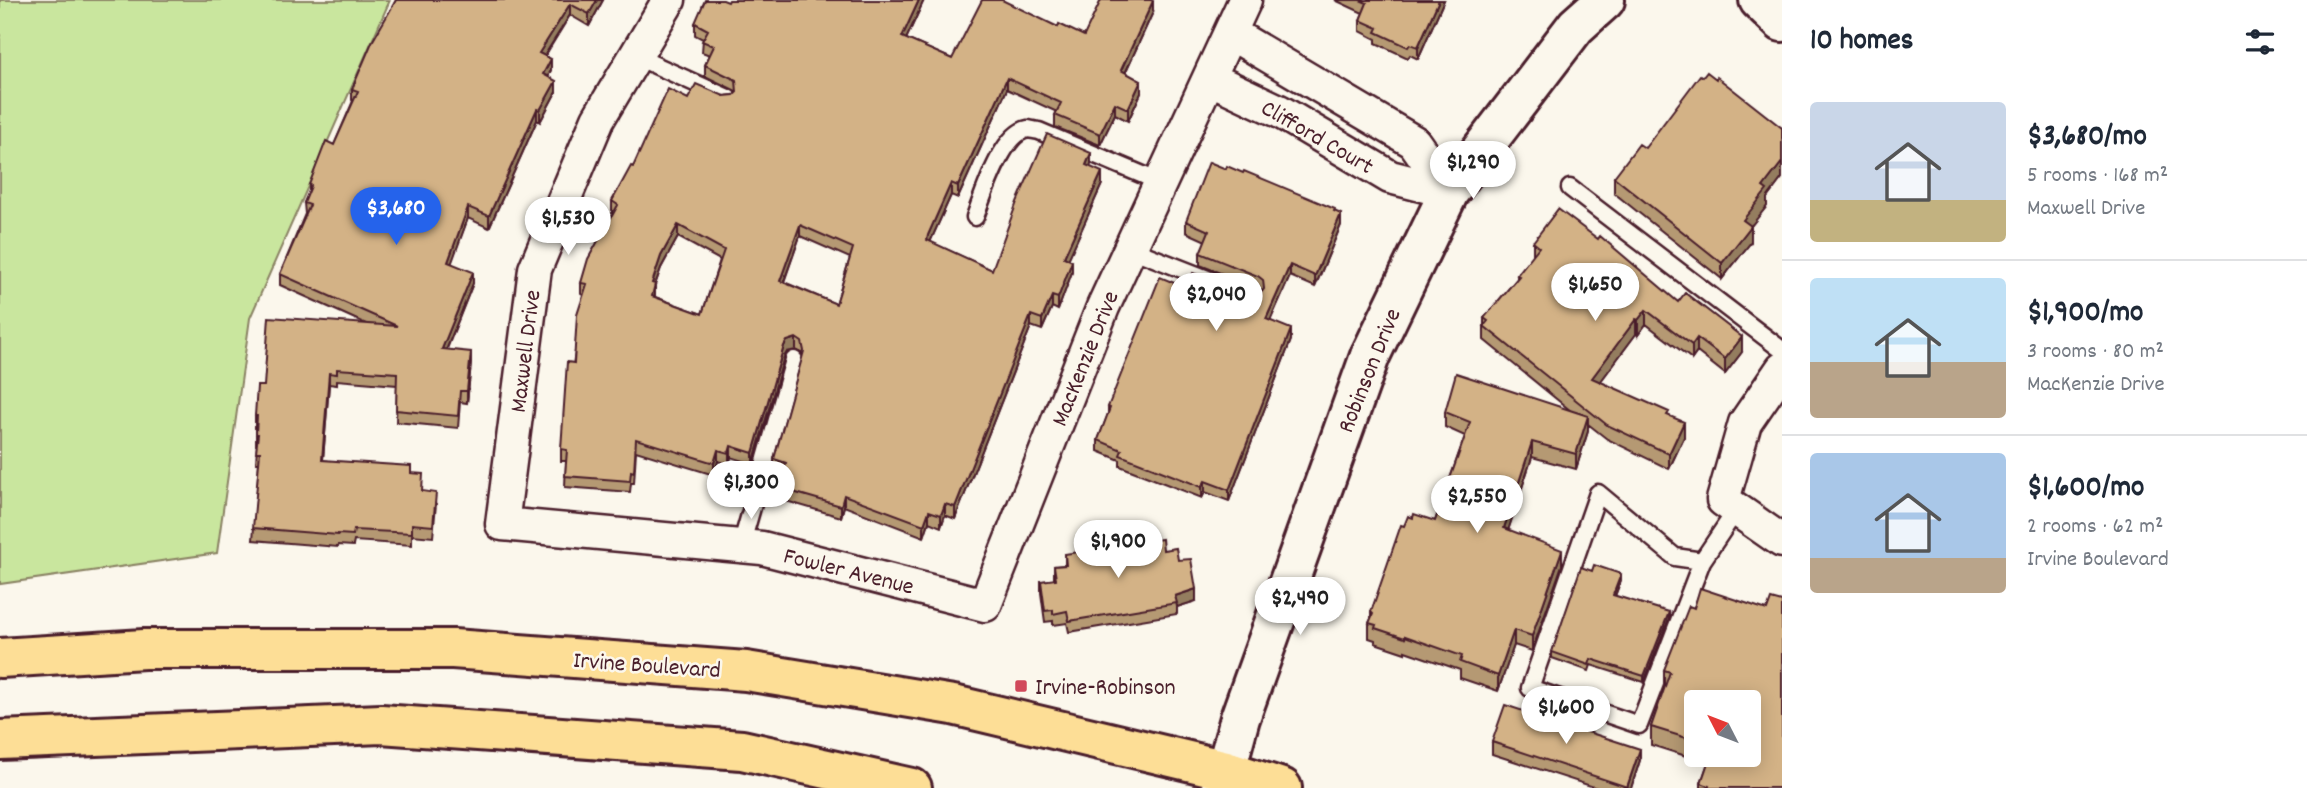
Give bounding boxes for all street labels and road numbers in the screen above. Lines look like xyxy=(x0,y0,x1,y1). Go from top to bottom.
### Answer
street label: Clifford Court xyxy=(1254,93,1379,185)
street label: MacKenzie Drive xyxy=(1044,286,1129,432)
street label: Maxwell Drive xyxy=(503,288,551,415)
street label: Robinson Drive xyxy=(1330,304,1411,439)
street label: Fowler Avenue xyxy=(780,540,917,606)
street label: Irvine Boulevard xyxy=(572,645,722,689)

